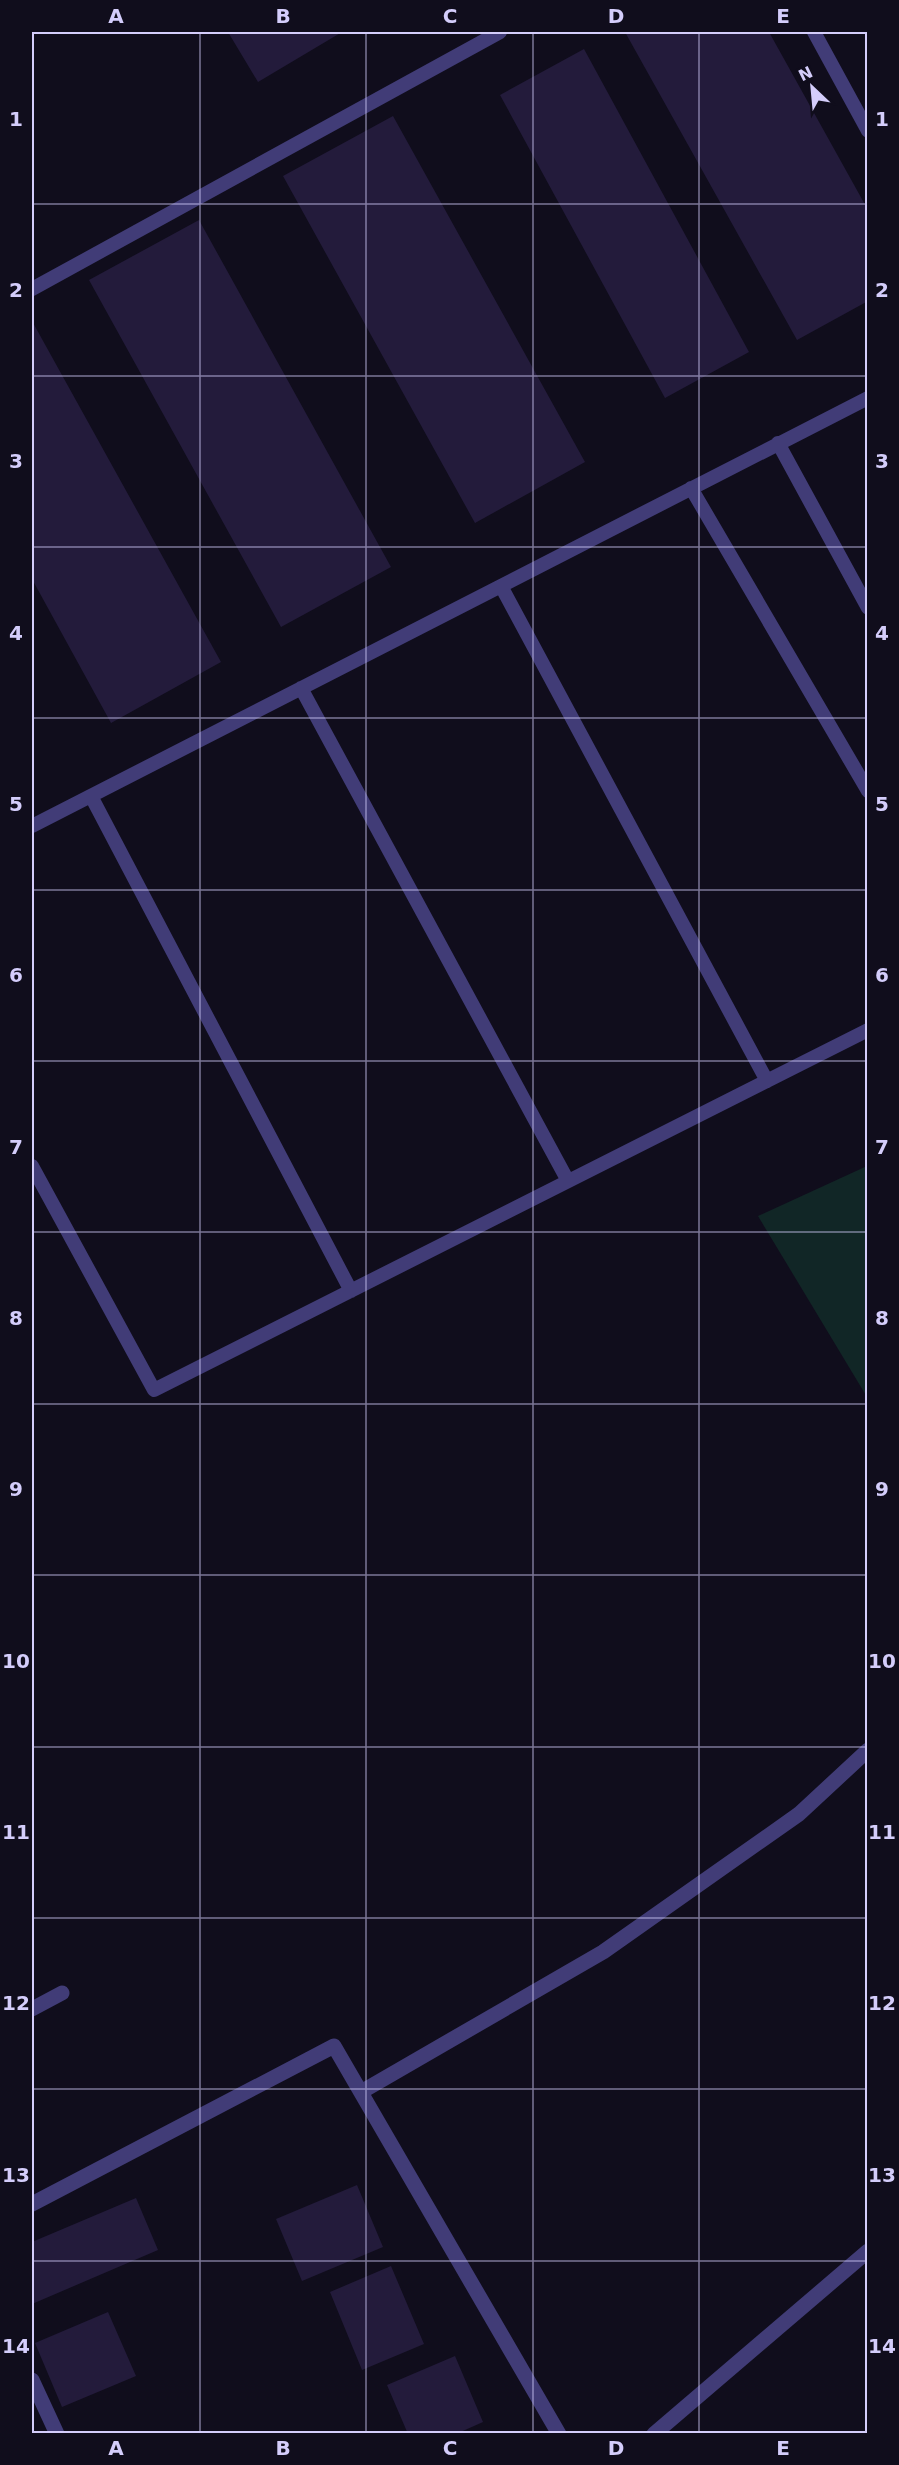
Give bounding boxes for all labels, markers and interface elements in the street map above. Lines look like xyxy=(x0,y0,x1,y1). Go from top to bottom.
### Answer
text: A xyxy=(108,4,124,28)
text: B xyxy=(275,4,291,28)
text: C xyxy=(443,4,457,28)
text: D xyxy=(608,4,624,28)
text: E xyxy=(776,4,790,28)
north arrow xyxy=(782,57,842,117)
text: N xyxy=(795,62,816,85)
text: 1 xyxy=(9,107,23,131)
text: 1 xyxy=(875,107,889,131)
text: 2 xyxy=(9,278,23,302)
text: 2 xyxy=(875,278,889,302)
text: 3 xyxy=(9,449,23,473)
text: 3 xyxy=(875,449,889,473)
text: 4 xyxy=(9,621,23,645)
text: 4 xyxy=(875,621,889,645)
text: 5 xyxy=(9,792,23,816)
text: 5 xyxy=(875,792,889,816)
text: 6 xyxy=(9,963,23,987)
text: 6 xyxy=(875,963,889,987)
text: 7 xyxy=(9,1135,23,1159)
text: 7 xyxy=(875,1135,889,1159)
text: 8 xyxy=(9,1306,23,1330)
text: 8 xyxy=(875,1306,889,1330)
text: 9 xyxy=(9,1477,23,1501)
text: 9 xyxy=(875,1477,889,1501)
text: 10 xyxy=(2,1649,30,1673)
text: 10 xyxy=(868,1649,896,1673)
text: 11 xyxy=(2,1820,30,1844)
text: 11 xyxy=(868,1820,896,1844)
text: 12 xyxy=(2,1991,30,2015)
text: 12 xyxy=(868,1991,896,2015)
text: 13 xyxy=(2,2163,30,2187)
text: 13 xyxy=(868,2163,896,2187)
text: 14 xyxy=(2,2334,30,2358)
text: 14 xyxy=(868,2334,896,2358)
text: A xyxy=(108,2436,124,2460)
text: B xyxy=(275,2436,291,2460)
text: C xyxy=(443,2436,457,2460)
text: D xyxy=(608,2436,624,2460)
text: E xyxy=(776,2436,790,2460)

